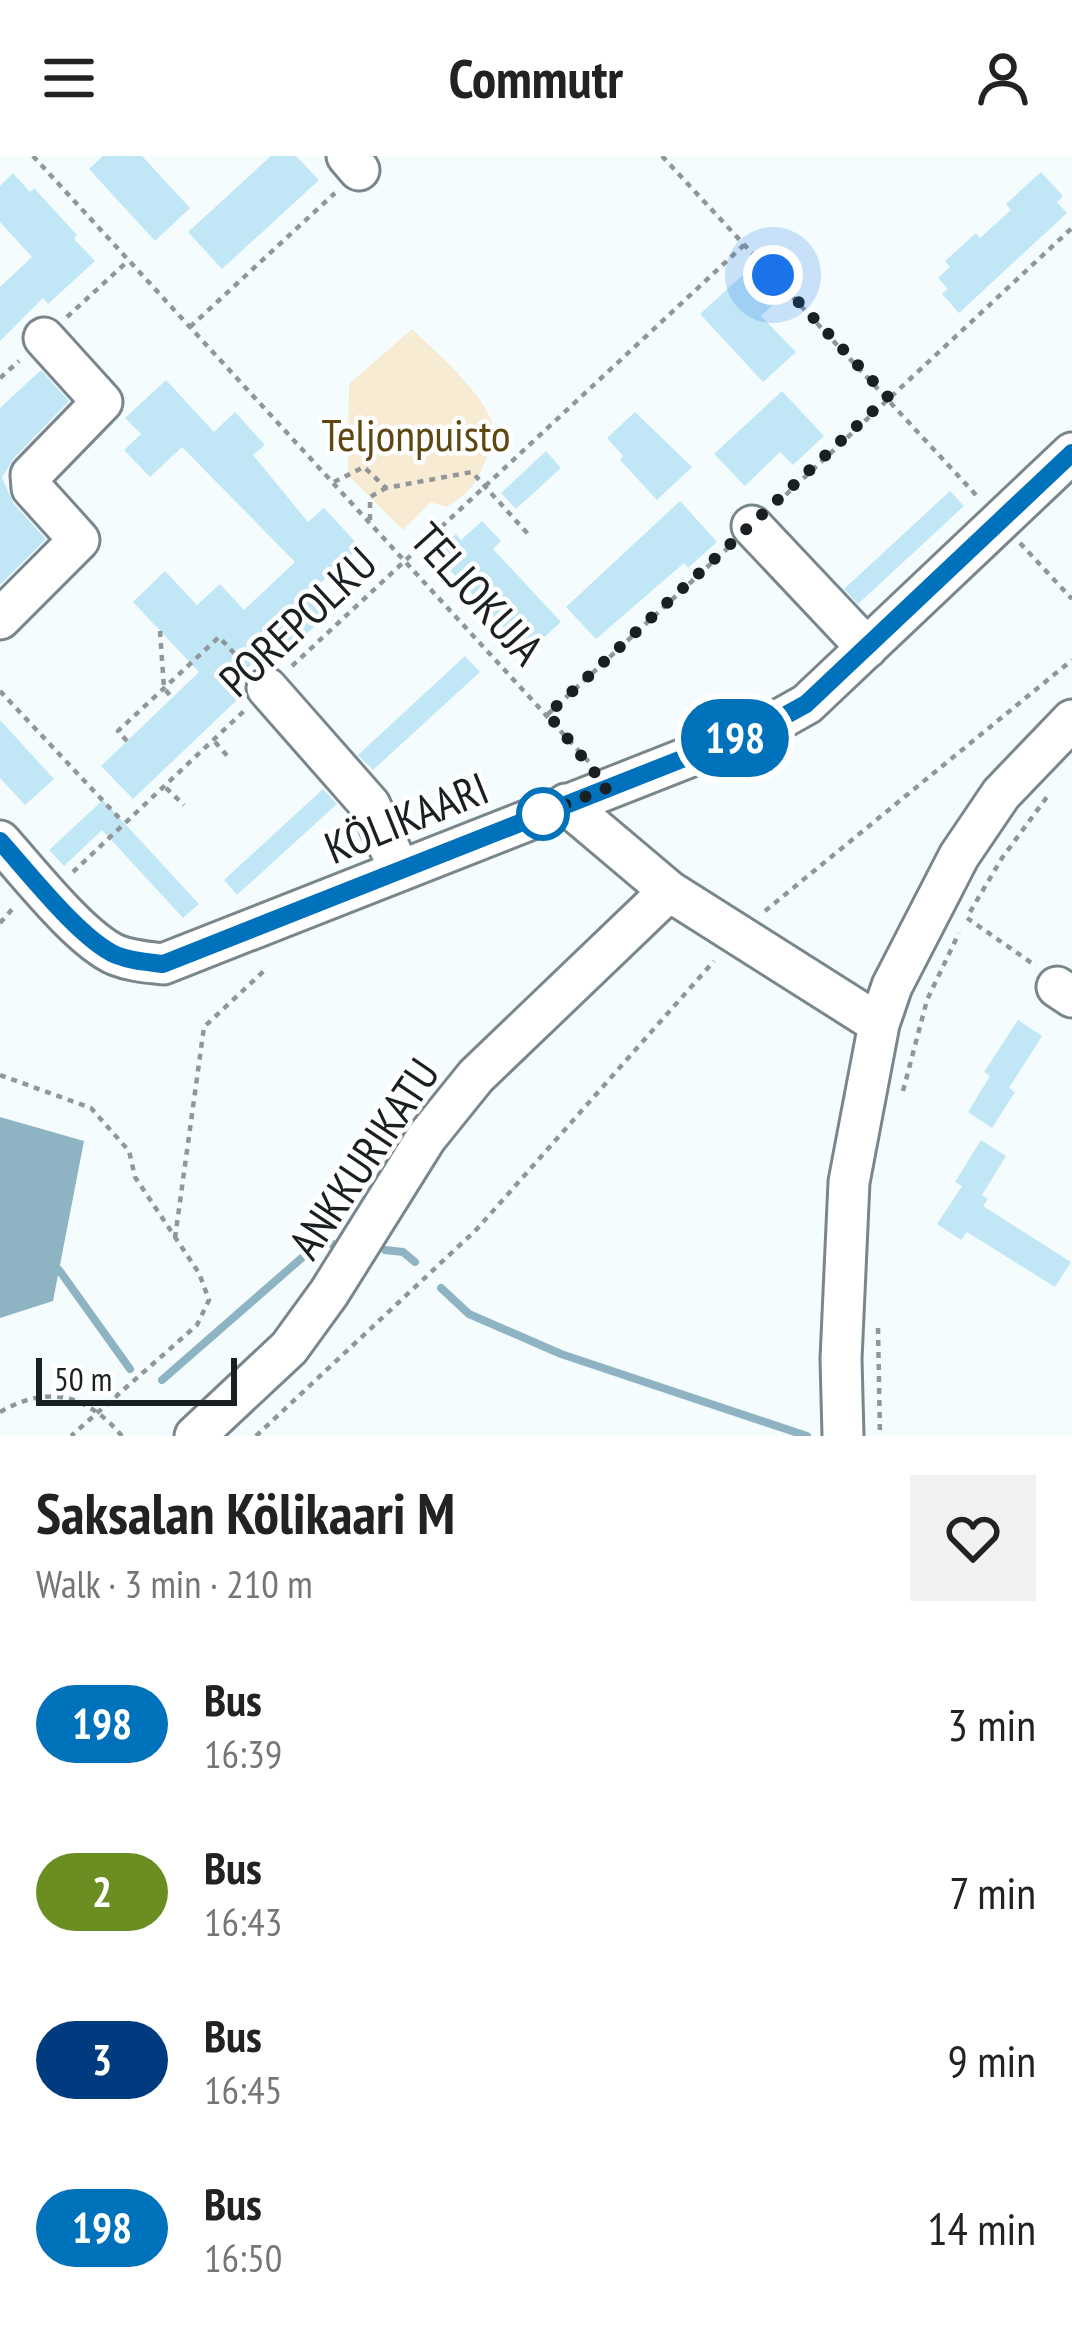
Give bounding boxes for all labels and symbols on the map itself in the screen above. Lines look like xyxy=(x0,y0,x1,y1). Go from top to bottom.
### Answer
your location xyxy=(743,245,803,305)
park label: Teljonpuisto xyxy=(322,405,510,463)
street label: TELJOKUJA xyxy=(399,510,557,677)
street label: POREPOLKU xyxy=(206,534,388,708)
line badge: 198 xyxy=(666,699,804,777)
street label: KÖLIKAARI xyxy=(316,758,496,876)
unlabelled marker xyxy=(518,789,568,839)
street label: ANKKURIKATU xyxy=(275,1047,451,1269)
scale bar xyxy=(36,1352,237,1405)

